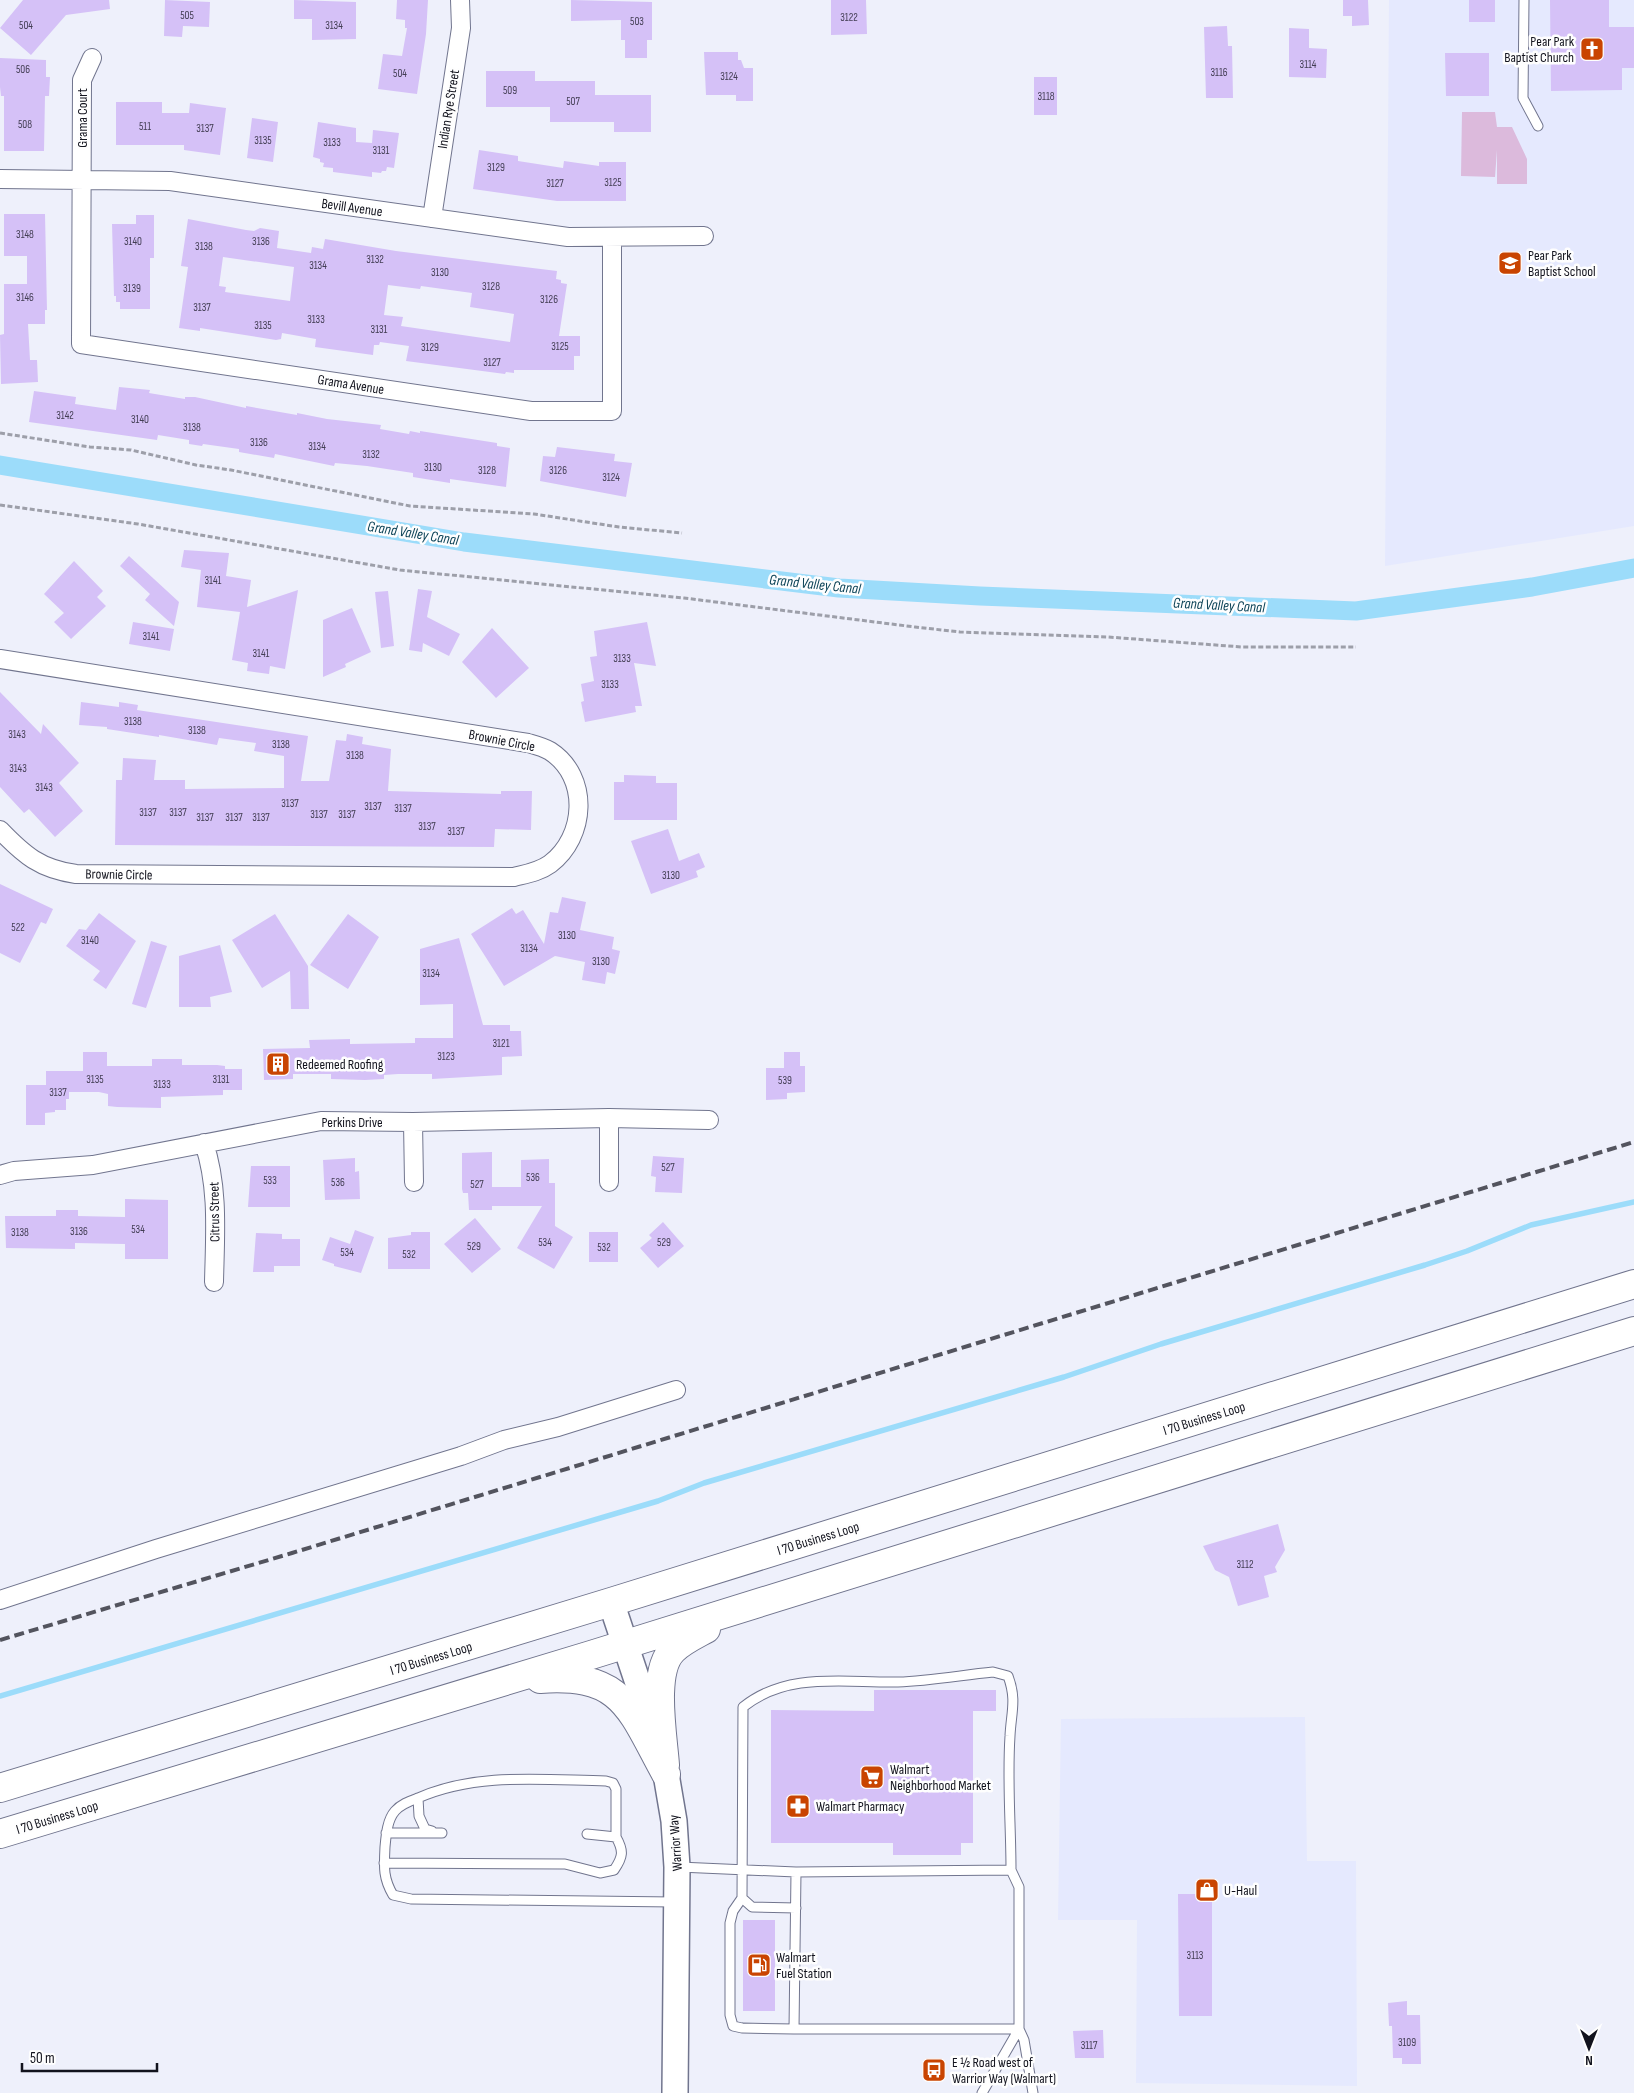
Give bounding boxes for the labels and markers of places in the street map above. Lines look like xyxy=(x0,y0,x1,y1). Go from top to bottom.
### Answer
place label: Pear Park Baptist Church xyxy=(1504,33,1575,66)
church icon: Pear Park Baptist Church xyxy=(1579,36,1605,62)
place label: Pear Park Baptist School xyxy=(1528,247,1596,280)
school or university icon: Pear Park Baptist School xyxy=(1497,250,1523,276)
building icon: Redeemed Roofing xyxy=(265,1051,291,1077)
place label: Redeemed Roofing xyxy=(296,1056,384,1073)
place label: Walmart Neighborhood Market xyxy=(890,1761,991,1794)
supermarket icon: Walmart Neighborhood Market xyxy=(859,1764,885,1790)
pharmacy icon: Walmart Pharmacy xyxy=(785,1793,811,1819)
place label: Walmart Pharmacy xyxy=(816,1798,905,1815)
shop icon: U-Haul xyxy=(1194,1877,1220,1903)
place label: U-Haul xyxy=(1224,1882,1257,1899)
place label: Walmart Fuel Station xyxy=(776,1949,832,1982)
fuel station icon: Walmart Fuel Station xyxy=(746,1952,772,1978)
place label: E ½ Road west of Warrior Way (Walmart) xyxy=(952,2054,1056,2087)
bus stop icon: E ½ Road west of Warrior Way (Walmart) xyxy=(921,2057,947,2083)

